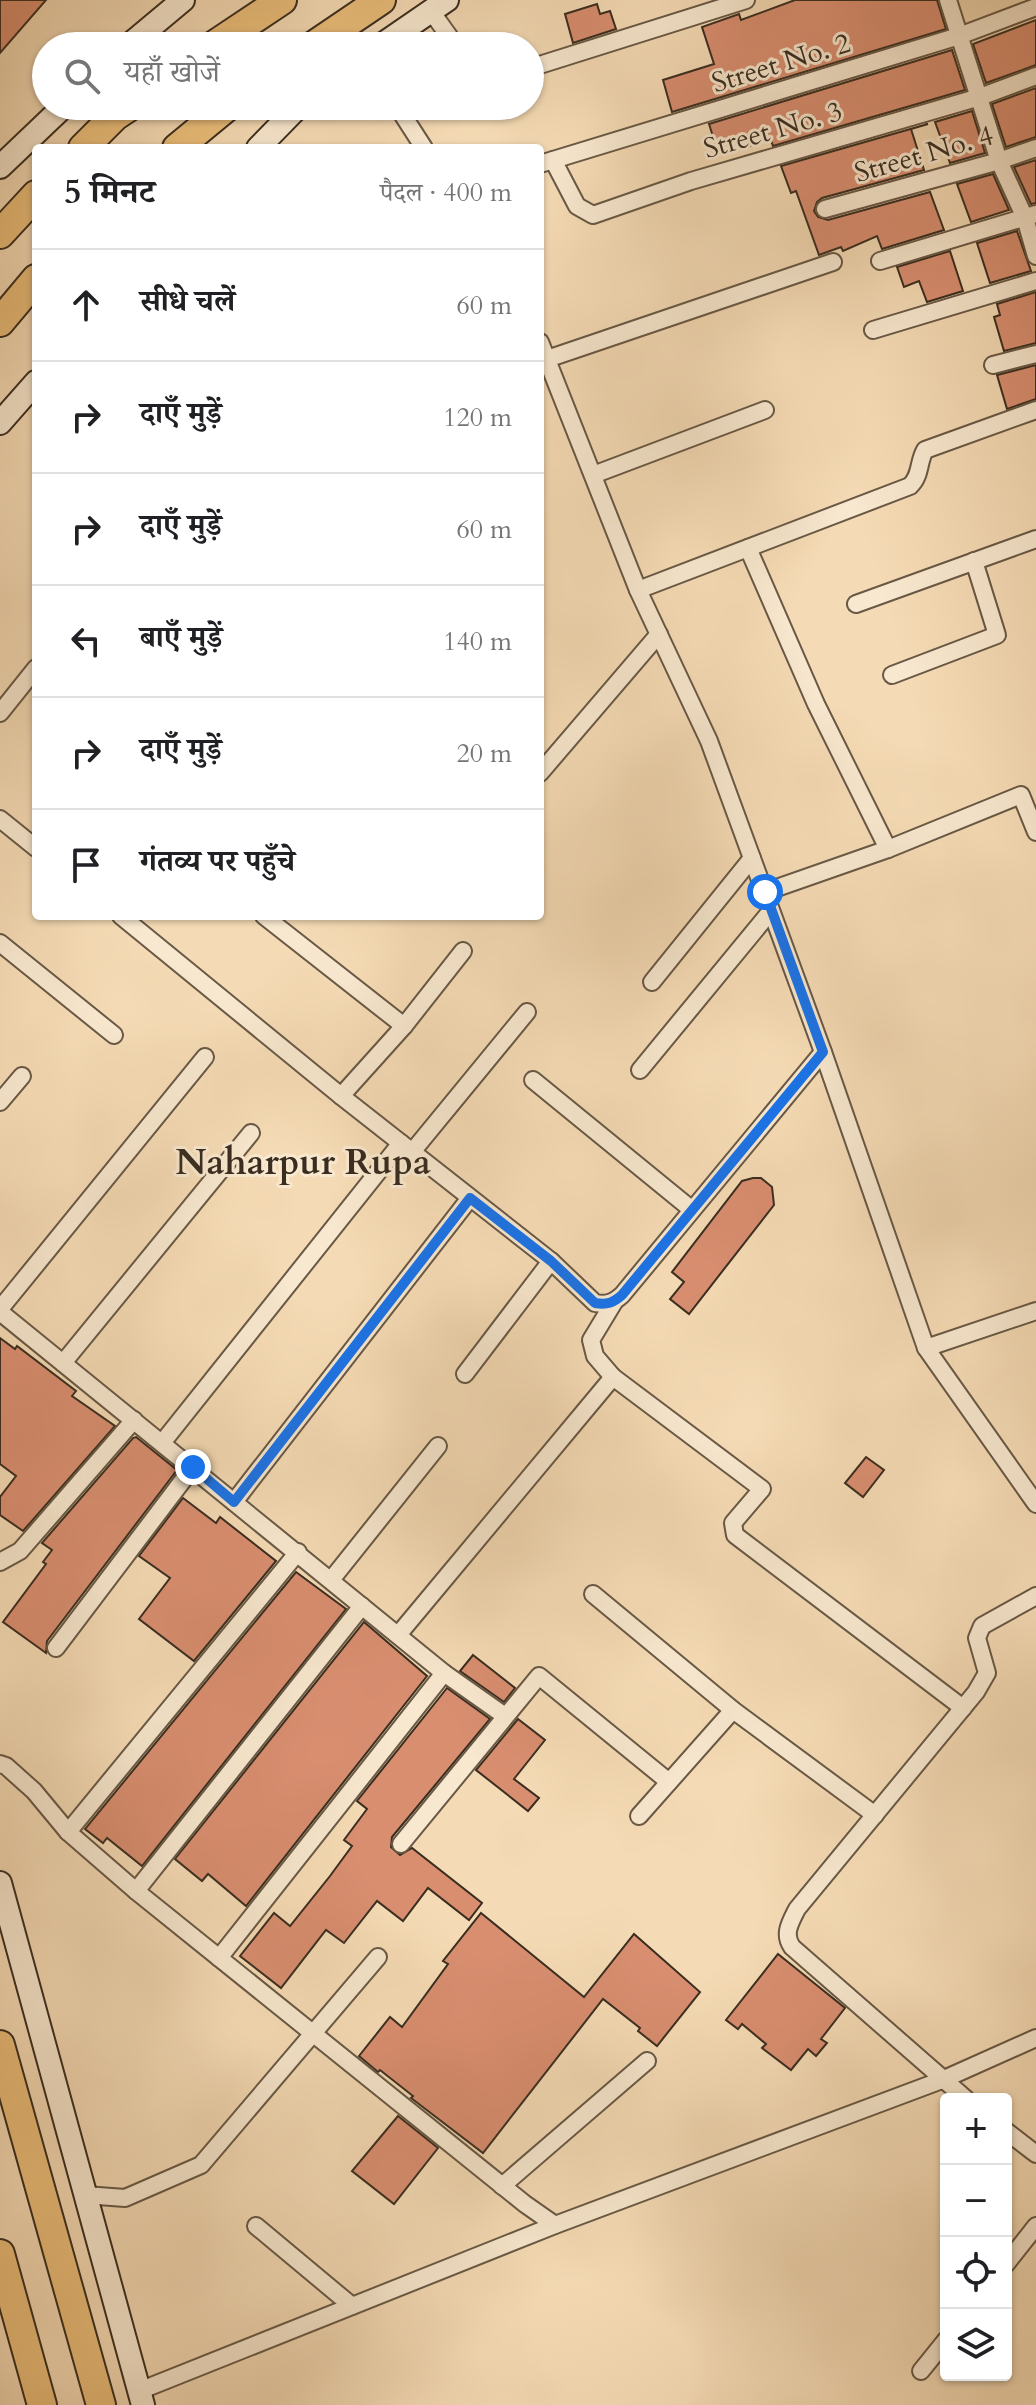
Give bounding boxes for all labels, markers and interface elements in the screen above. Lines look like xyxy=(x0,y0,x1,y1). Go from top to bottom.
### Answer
street label: Street No. 2 xyxy=(707,24,855,102)
search box xyxy=(32,32,544,120)
text: यहाँ खोजें xyxy=(124,52,220,93)
icon: search xyxy=(60,54,104,98)
street label: Street No. 3 xyxy=(699,92,847,168)
street label: Street No. 4 xyxy=(850,116,998,192)
text: 5 मिनट xyxy=(64,169,155,215)
text: पैदल · 400 m xyxy=(380,175,512,210)
text: सीधे चलें xyxy=(140,281,235,322)
icon: ahead xyxy=(64,283,108,327)
text: 60 m xyxy=(456,288,512,323)
text: दाएँ मुड़ें xyxy=(140,393,222,434)
icon: right xyxy=(64,395,108,439)
text: 120 m xyxy=(443,400,512,435)
text: दाएँ मुड़ें xyxy=(140,505,222,546)
icon: right xyxy=(64,507,108,551)
text: 60 m xyxy=(456,512,512,547)
text: बाएँ मुड़ें xyxy=(140,617,222,658)
icon: left xyxy=(64,619,108,663)
text: 140 m xyxy=(443,624,512,659)
text: दाएँ मुड़ें xyxy=(140,729,222,770)
icon: right xyxy=(64,731,108,775)
text: 20 m xyxy=(456,736,512,771)
text: गंतव्य पर पहुँचे xyxy=(140,841,295,882)
icon: arrive xyxy=(64,843,108,887)
route start xyxy=(747,874,783,910)
district label: Naharpur Rupa xyxy=(175,1138,431,1187)
route end xyxy=(175,1449,211,1485)
map controls xyxy=(940,2093,1012,2381)
button: + xyxy=(940,2093,1012,2165)
button: − xyxy=(940,2165,1012,2237)
button: locate xyxy=(940,2237,1012,2309)
button: layers xyxy=(940,2309,1012,2381)

